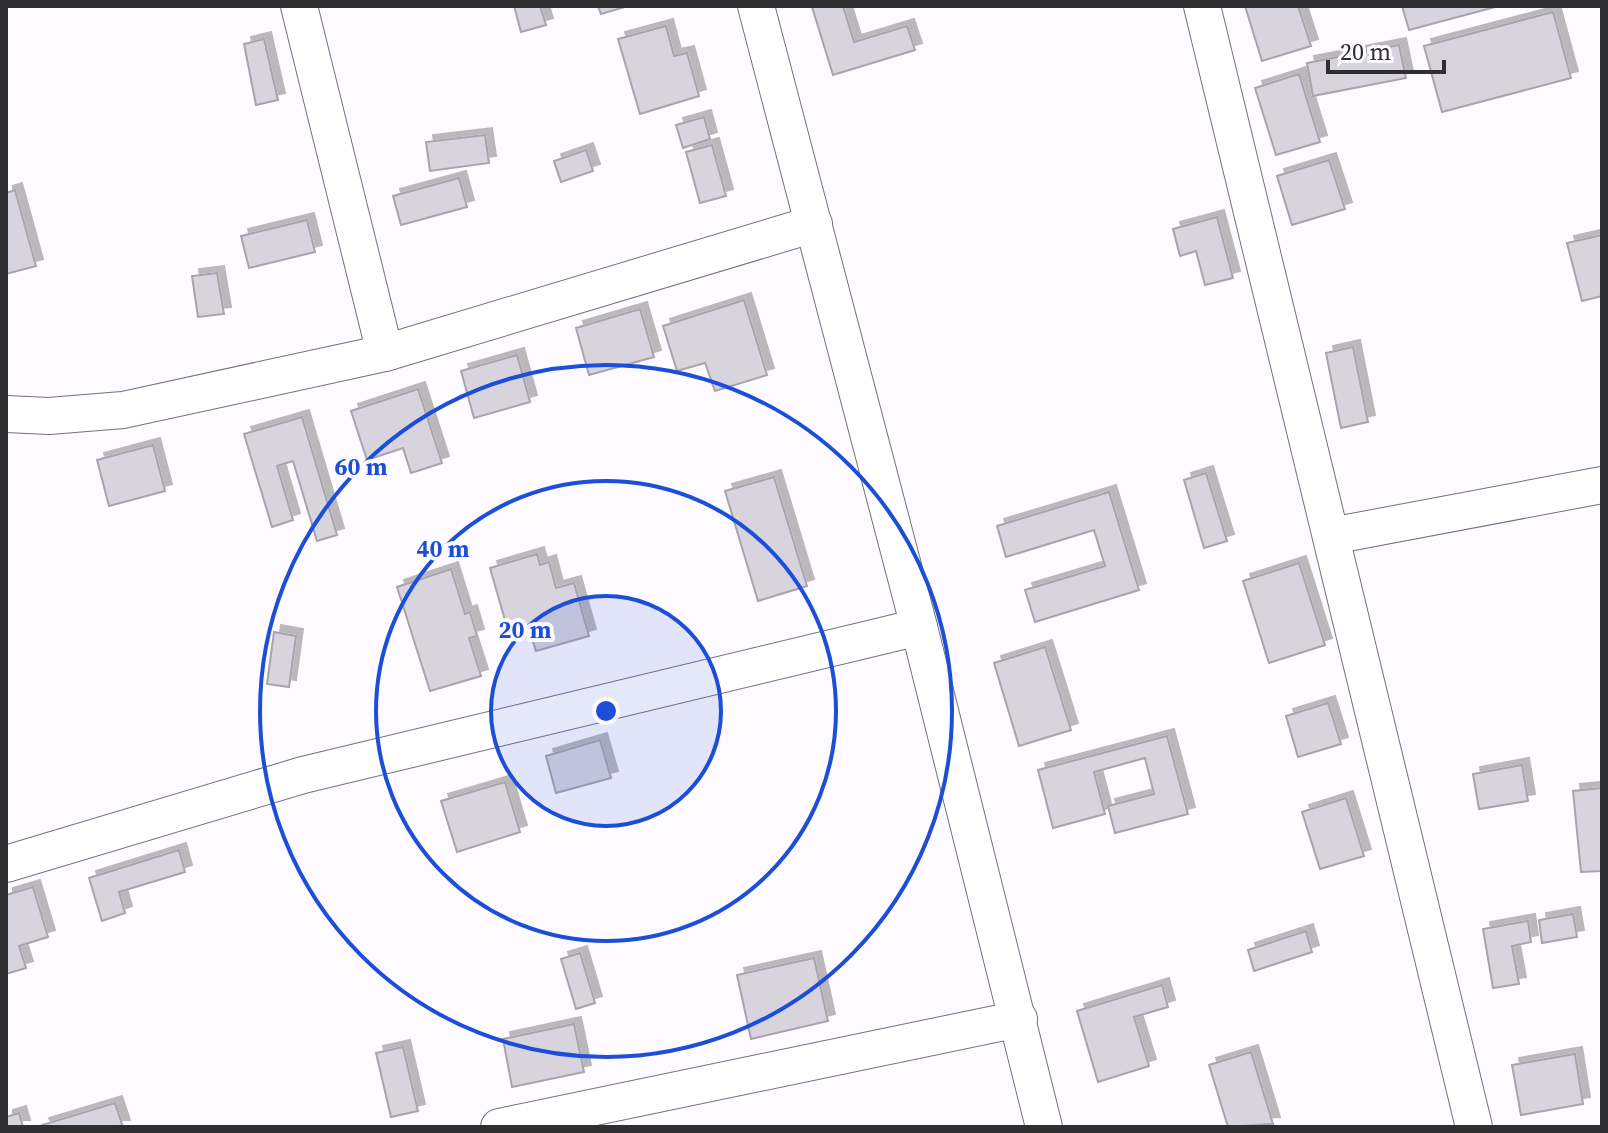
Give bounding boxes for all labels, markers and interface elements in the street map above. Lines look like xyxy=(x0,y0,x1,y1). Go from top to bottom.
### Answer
scale bar xyxy=(1328,24,1444,74)
text: 20 m xyxy=(1340,35,1391,68)
text: 60 m xyxy=(335,450,388,483)
text: 40 m xyxy=(417,532,470,565)
text: 20 m xyxy=(499,613,552,646)
centre of rings xyxy=(592,697,620,725)

